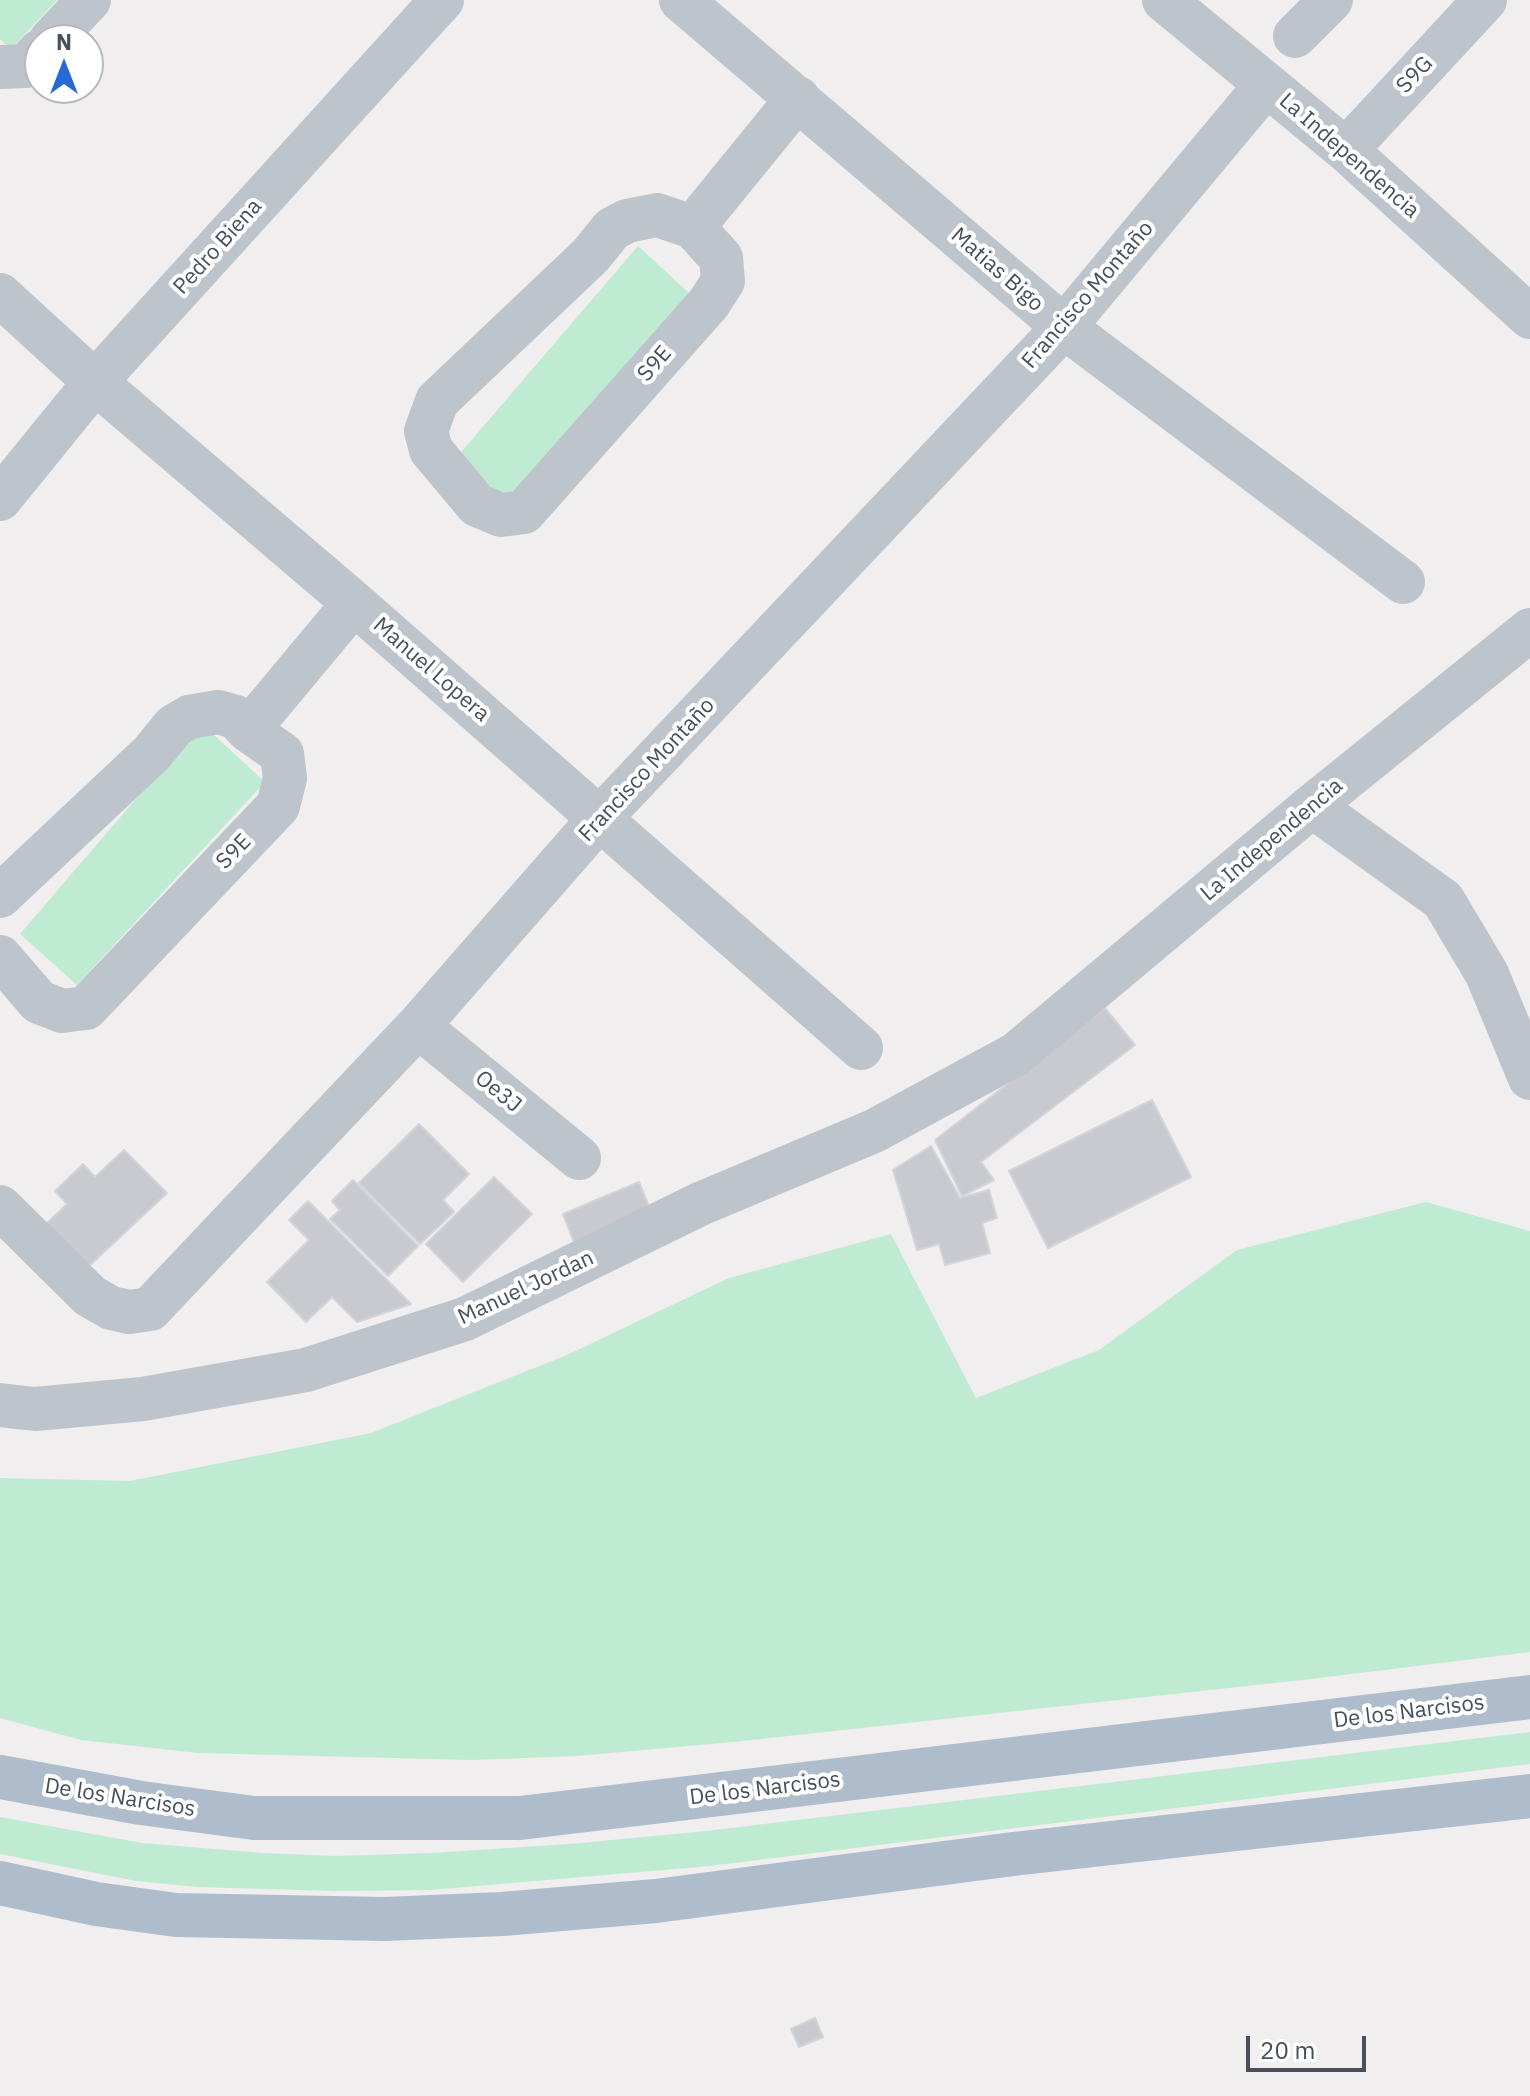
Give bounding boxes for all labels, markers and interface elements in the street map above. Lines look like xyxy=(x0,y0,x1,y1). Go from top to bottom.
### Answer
north arrow xyxy=(24,24,104,104)
text: N xyxy=(56,27,72,56)
street label: S9G xyxy=(1391,51,1439,99)
street label: La Independencia xyxy=(1274,88,1424,224)
street label: Pedro Biena xyxy=(168,194,268,300)
street label: Francisco Montaño xyxy=(1017,216,1159,374)
street label: Matias Bigo xyxy=(945,223,1049,317)
street label: S9E xyxy=(632,341,678,387)
street label: Manuel Lopera xyxy=(367,612,495,728)
street label: Francisco Montaño xyxy=(574,693,720,847)
street label: La Independencia xyxy=(1196,773,1348,907)
street label: S9E xyxy=(211,829,257,875)
street label: Oe3J xyxy=(469,1065,527,1119)
street label: Manuel Jordan xyxy=(454,1245,598,1331)
street label: De los Narcisos xyxy=(1332,1690,1486,1734)
street label: De los Narcisos xyxy=(688,1767,842,1811)
street label: De los Narcisos xyxy=(43,1773,197,1823)
scale bar xyxy=(1250,2020,1370,2070)
text: 20 m xyxy=(1260,2034,1315,2066)

